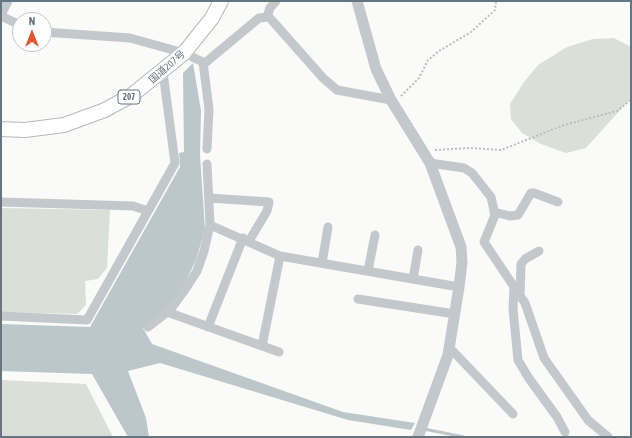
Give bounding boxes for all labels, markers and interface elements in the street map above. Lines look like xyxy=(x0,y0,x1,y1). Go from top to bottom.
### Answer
north arrow xyxy=(12,12,52,52)
text: N xyxy=(29,15,35,27)
street label: 国道207号 xyxy=(146,48,188,86)
road number: 207 xyxy=(118,90,140,104)

